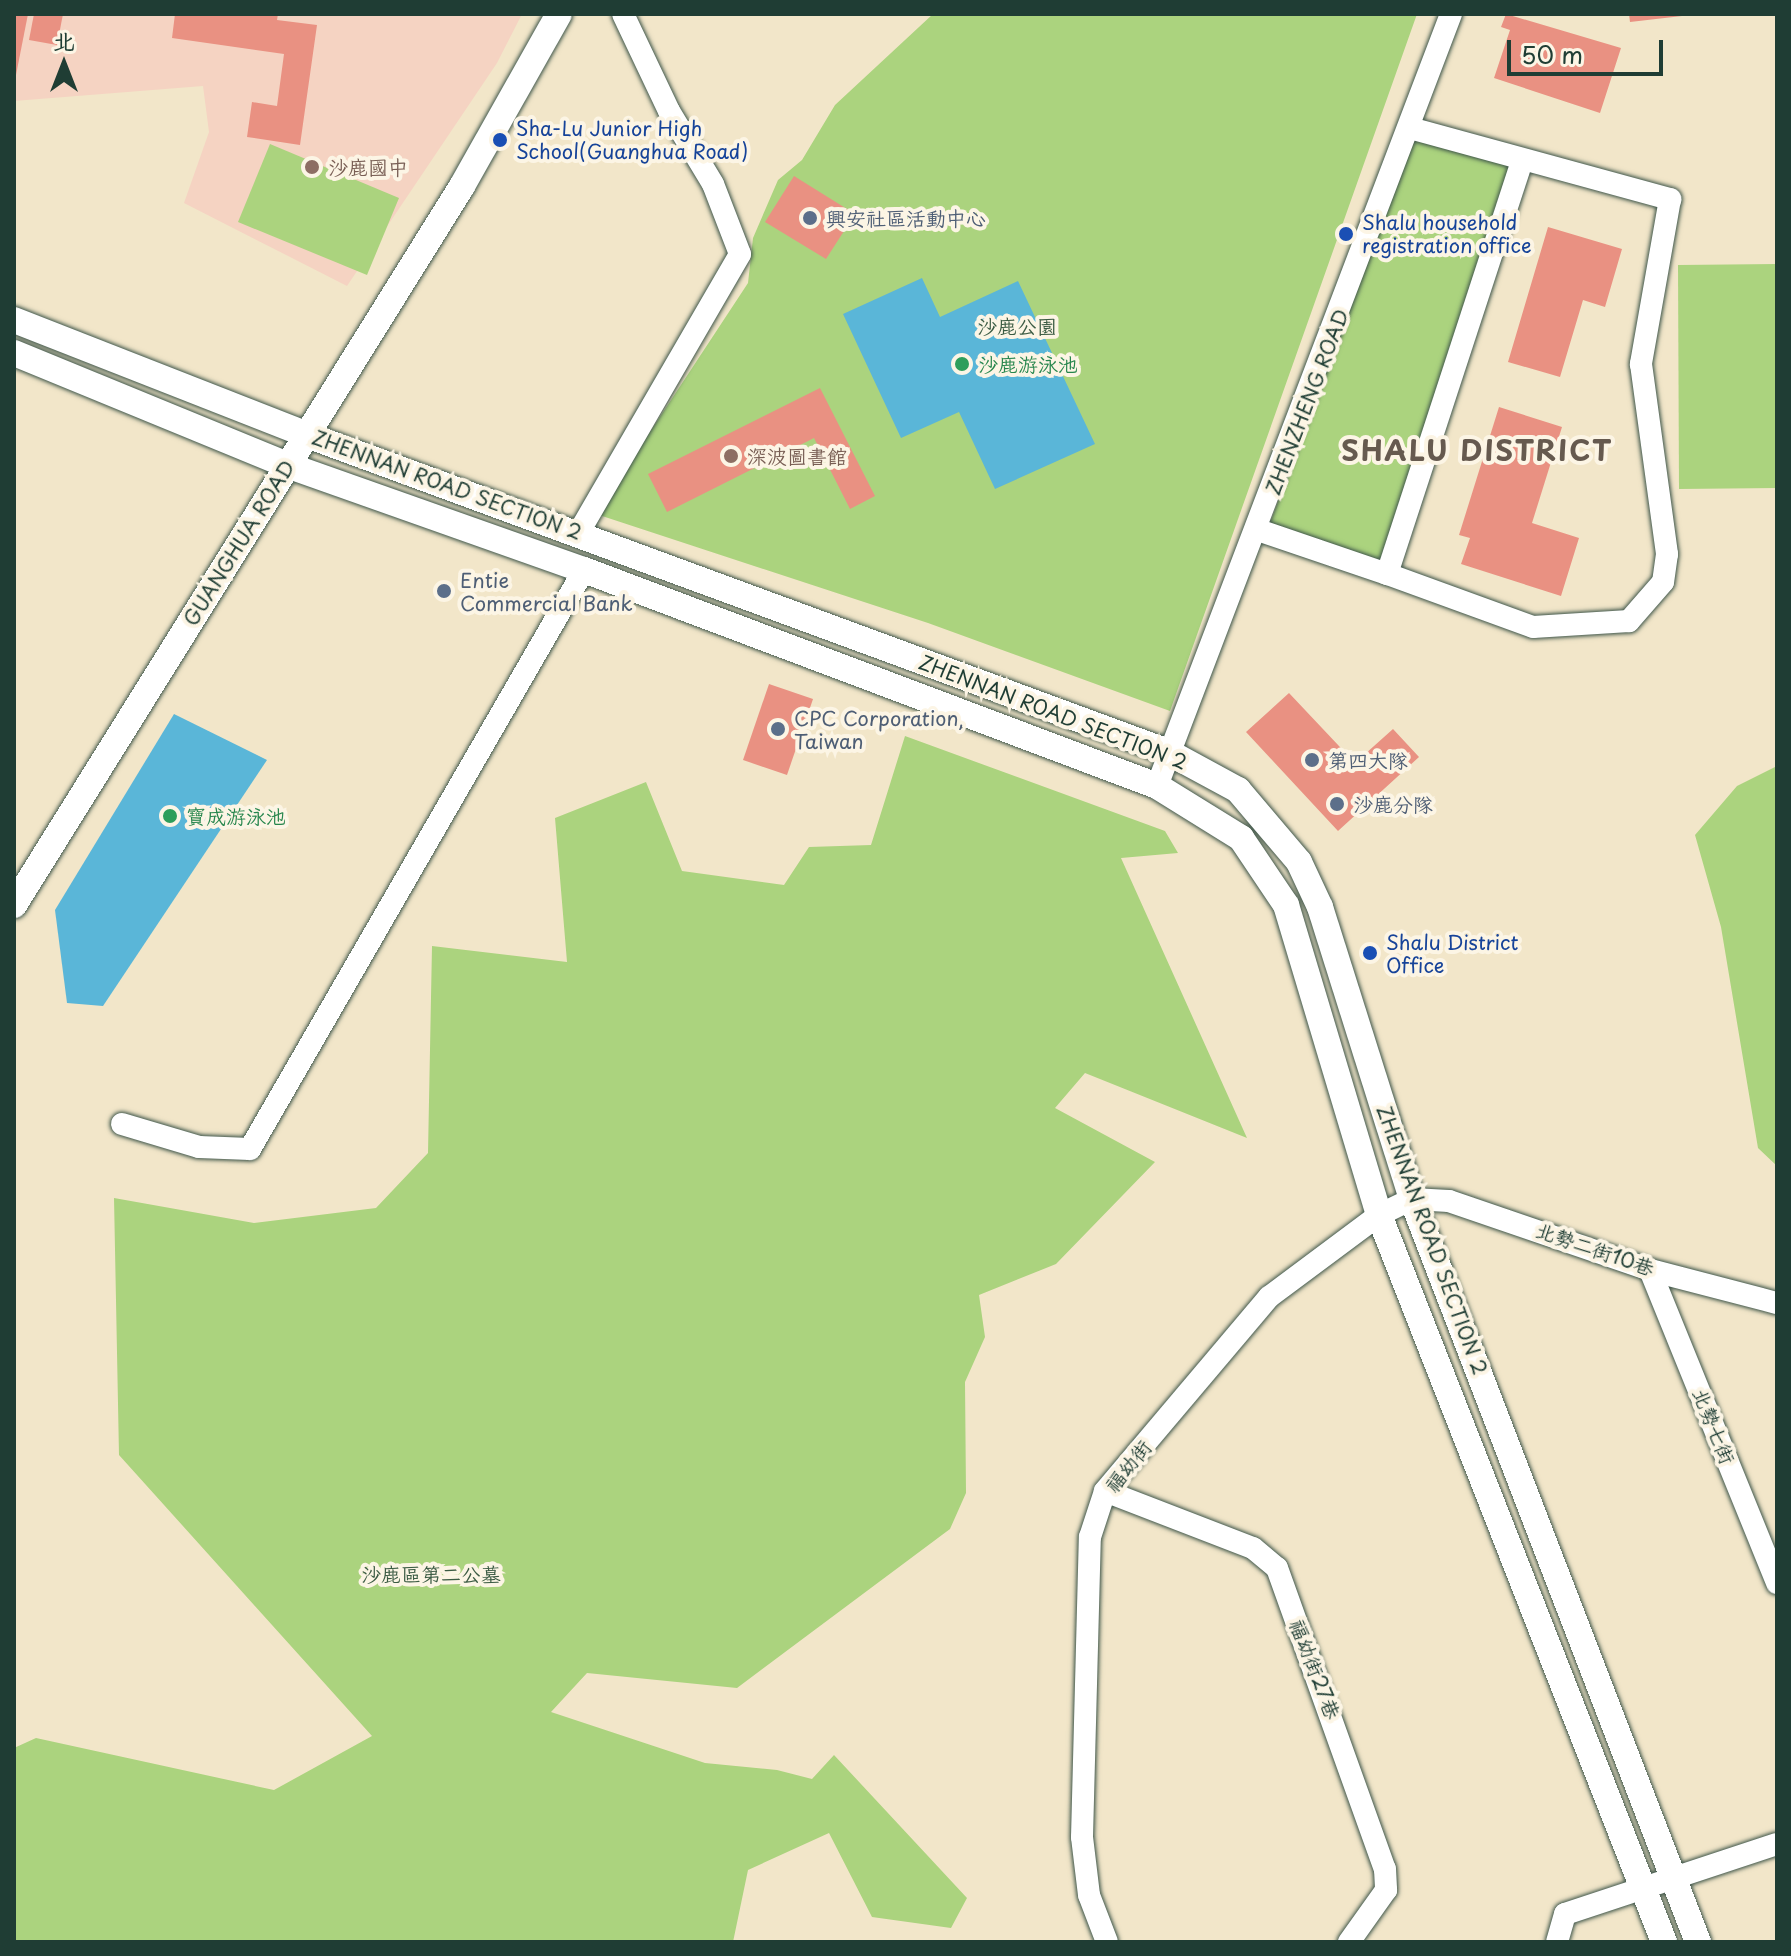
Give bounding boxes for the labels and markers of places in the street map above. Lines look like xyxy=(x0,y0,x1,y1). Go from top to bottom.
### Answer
place label: Sha-Lu Junior High School(Guanghua Road) xyxy=(516,116,749,163)
marker: Sha-Lu Junior High School(Guanghua Road) xyxy=(491,131,509,149)
place label: 沙鹿國中 xyxy=(328,155,408,179)
marker: 沙鹿國中 xyxy=(303,158,321,176)
place label: 興安社區活動中心 xyxy=(826,206,986,230)
marker: 興安社區活動中心 xyxy=(801,209,819,227)
place label: Shalu household registration office xyxy=(1362,210,1532,257)
marker: Shalu household registration office xyxy=(1337,225,1355,243)
place label: 沙鹿游泳池 xyxy=(978,352,1078,376)
marker: 沙鹿游泳池 xyxy=(953,355,971,373)
place label: 深波圖書館 xyxy=(747,444,847,468)
marker: 深波圖書館 xyxy=(722,447,740,465)
place label: Entie Commercial Bank xyxy=(460,568,633,615)
marker: Entie Commercial Bank xyxy=(435,582,453,600)
place label: CPC Corporation, Taiwan xyxy=(794,706,964,753)
marker: CPC Corporation, Taiwan xyxy=(769,720,787,738)
place label: 第四大隊 xyxy=(1328,748,1408,772)
marker: 第四大隊 xyxy=(1303,751,1321,769)
place label: 沙鹿分隊 xyxy=(1353,792,1433,816)
marker: 沙鹿分隊 xyxy=(1328,795,1346,813)
place label: 寶成游泳池 xyxy=(186,804,286,828)
marker: 寶成游泳池 xyxy=(161,807,179,825)
place label: Shalu District Office xyxy=(1386,930,1518,977)
marker: Shalu District Office xyxy=(1361,944,1379,962)

